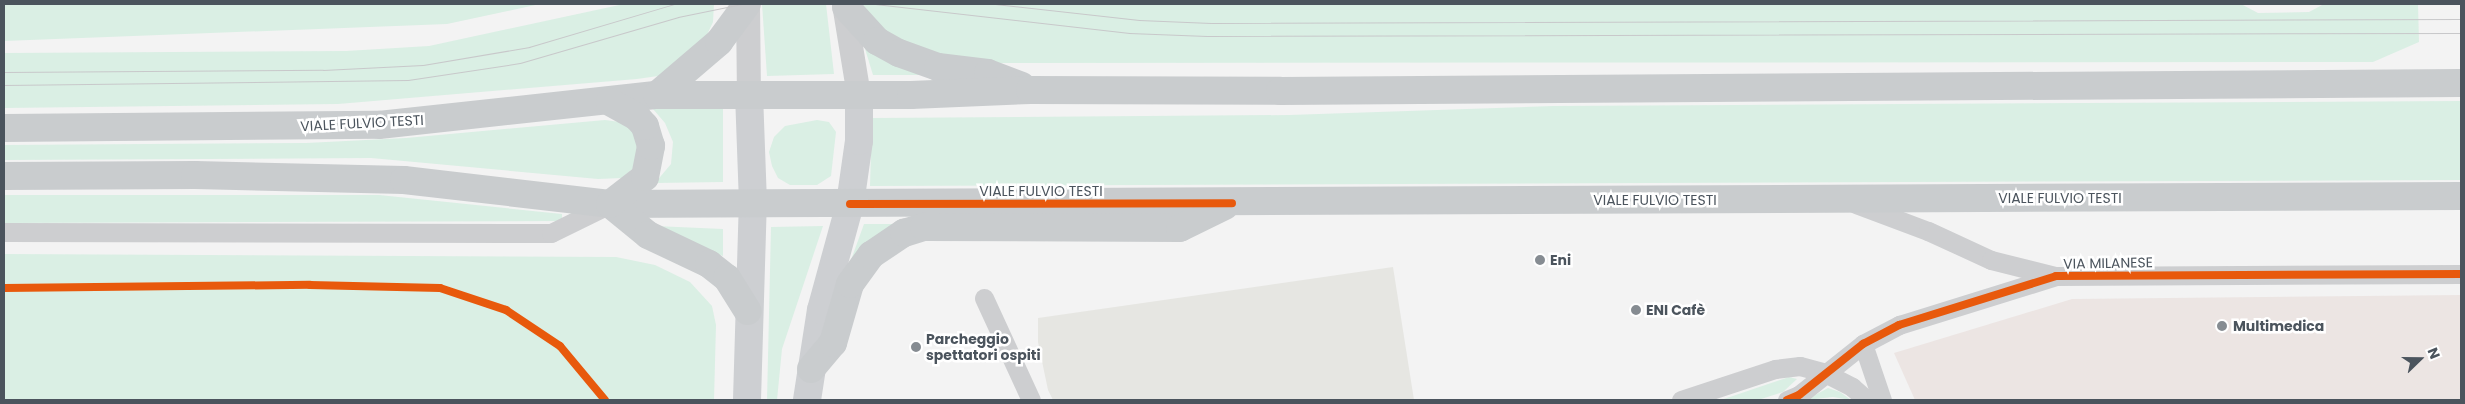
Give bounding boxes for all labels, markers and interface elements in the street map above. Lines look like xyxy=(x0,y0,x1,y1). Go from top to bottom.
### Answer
street label: VIALE FULVIO TESTI xyxy=(300,111,424,135)
street label: VIALE FULVIO TESTI xyxy=(979,183,1103,199)
street label: VIALE FULVIO TESTI xyxy=(1998,190,2122,206)
street label: VIALE FULVIO TESTI xyxy=(1593,192,1717,208)
place label: Eni xyxy=(1550,252,1571,268)
marker: Eni xyxy=(1534,254,1546,266)
street label: VIA MILANESE xyxy=(2063,254,2153,272)
place label: ENI Cafè xyxy=(1646,302,1705,318)
marker: ENI Cafè xyxy=(1630,304,1642,316)
place label: Multimedica xyxy=(2233,318,2324,334)
marker: Multimedica xyxy=(2215,319,2229,333)
place label: Parcheggio spettatori ospiti xyxy=(926,331,1041,364)
north arrow xyxy=(2395,334,2445,384)
marker: Parcheggio spettatori ospiti xyxy=(910,341,922,353)
text: N xyxy=(2423,345,2445,362)

